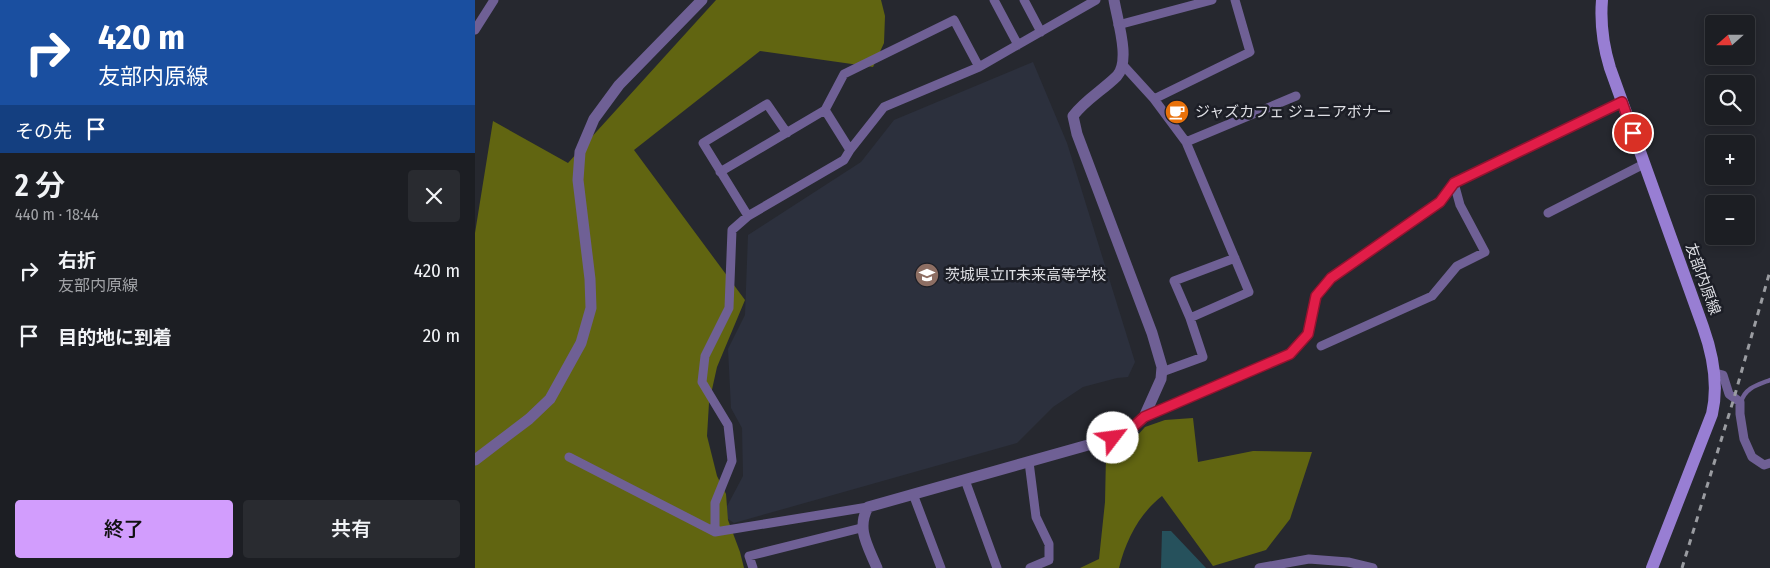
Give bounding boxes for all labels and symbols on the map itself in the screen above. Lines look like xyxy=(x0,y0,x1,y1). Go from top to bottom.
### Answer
north arrow xyxy=(1705,15,1755,65)
cafe icon: ジャズカフェ ジュニアボナー xyxy=(1164,99,1190,125)
place label: ジャズカフェ ジュニアボナー xyxy=(1195,103,1392,121)
pin xyxy=(1612,112,1654,154)
street label: 友部内原線 xyxy=(1682,241,1724,317)
school or university icon: 茨城県立IT未来高等学校 xyxy=(914,262,940,288)
place label: 茨城県立IT未来高等学校 xyxy=(945,266,1106,284)
position arrow xyxy=(1086,411,1138,463)

